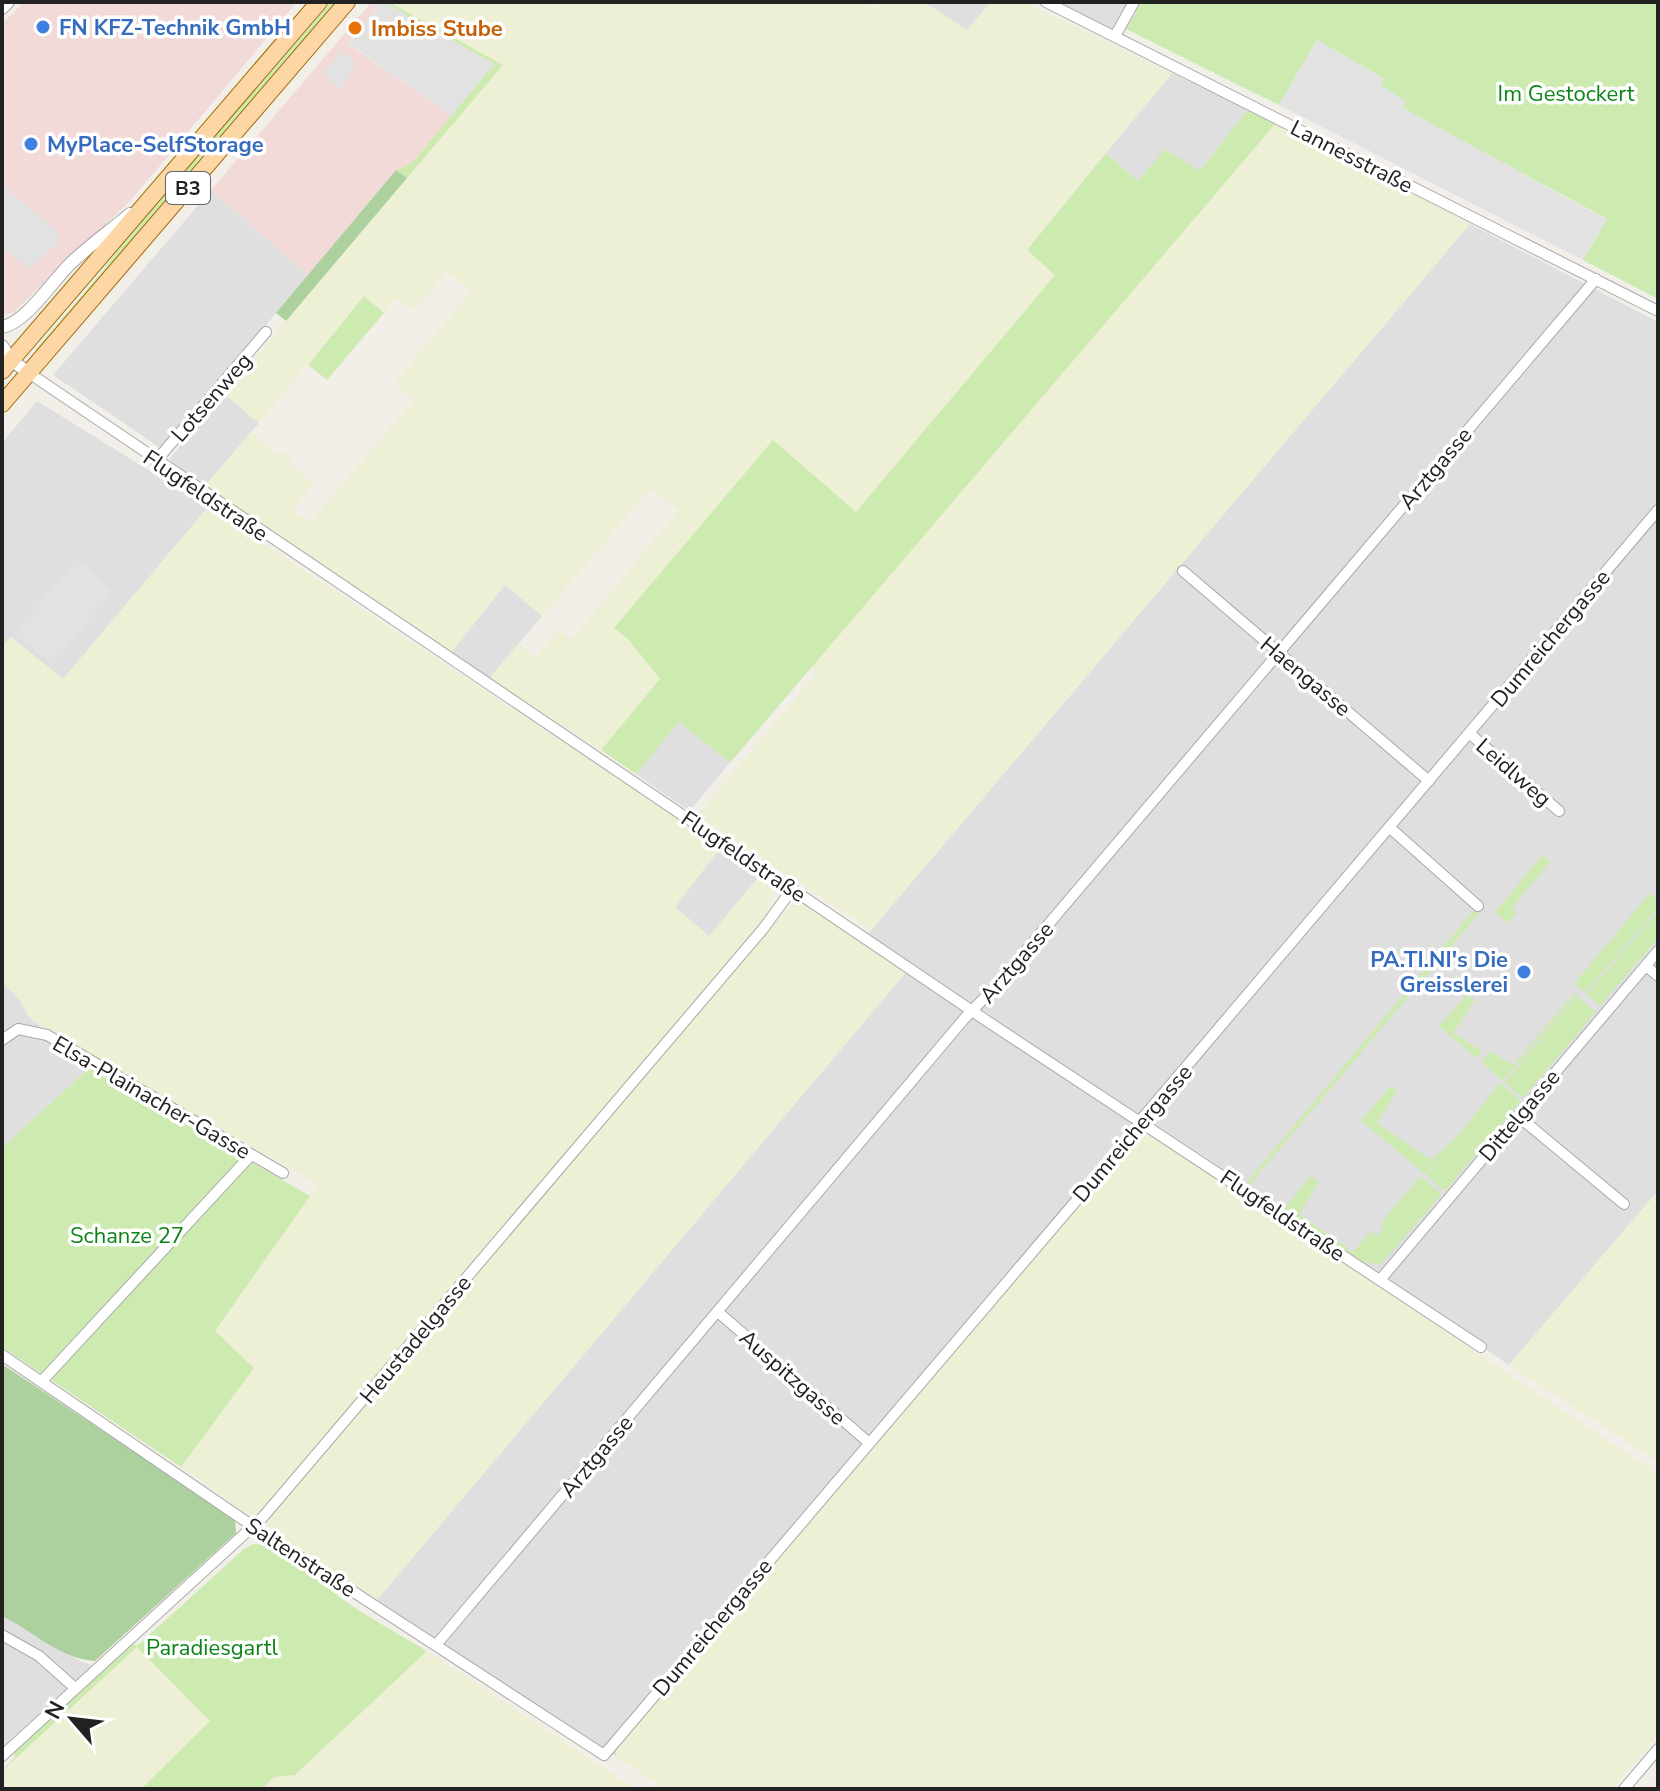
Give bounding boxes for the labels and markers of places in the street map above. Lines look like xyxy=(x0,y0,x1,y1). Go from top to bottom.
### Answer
place label: FN KFZ-Technik GmbH xyxy=(59,13,291,43)
place label: Imbiss Stube xyxy=(371,14,503,44)
marker: FN KFZ-Technik GmbH xyxy=(34,18,52,36)
marker: Imbiss Stube xyxy=(346,19,364,37)
place label: MyPlace-SelfStorage xyxy=(47,130,264,160)
marker: MyPlace-SelfStorage xyxy=(22,135,40,153)
place label: PA.TI.NI's Die Greisslerei xyxy=(1370,945,1508,1000)
marker: PA.TI.NI's Die Greisslerei xyxy=(1515,963,1533,981)

